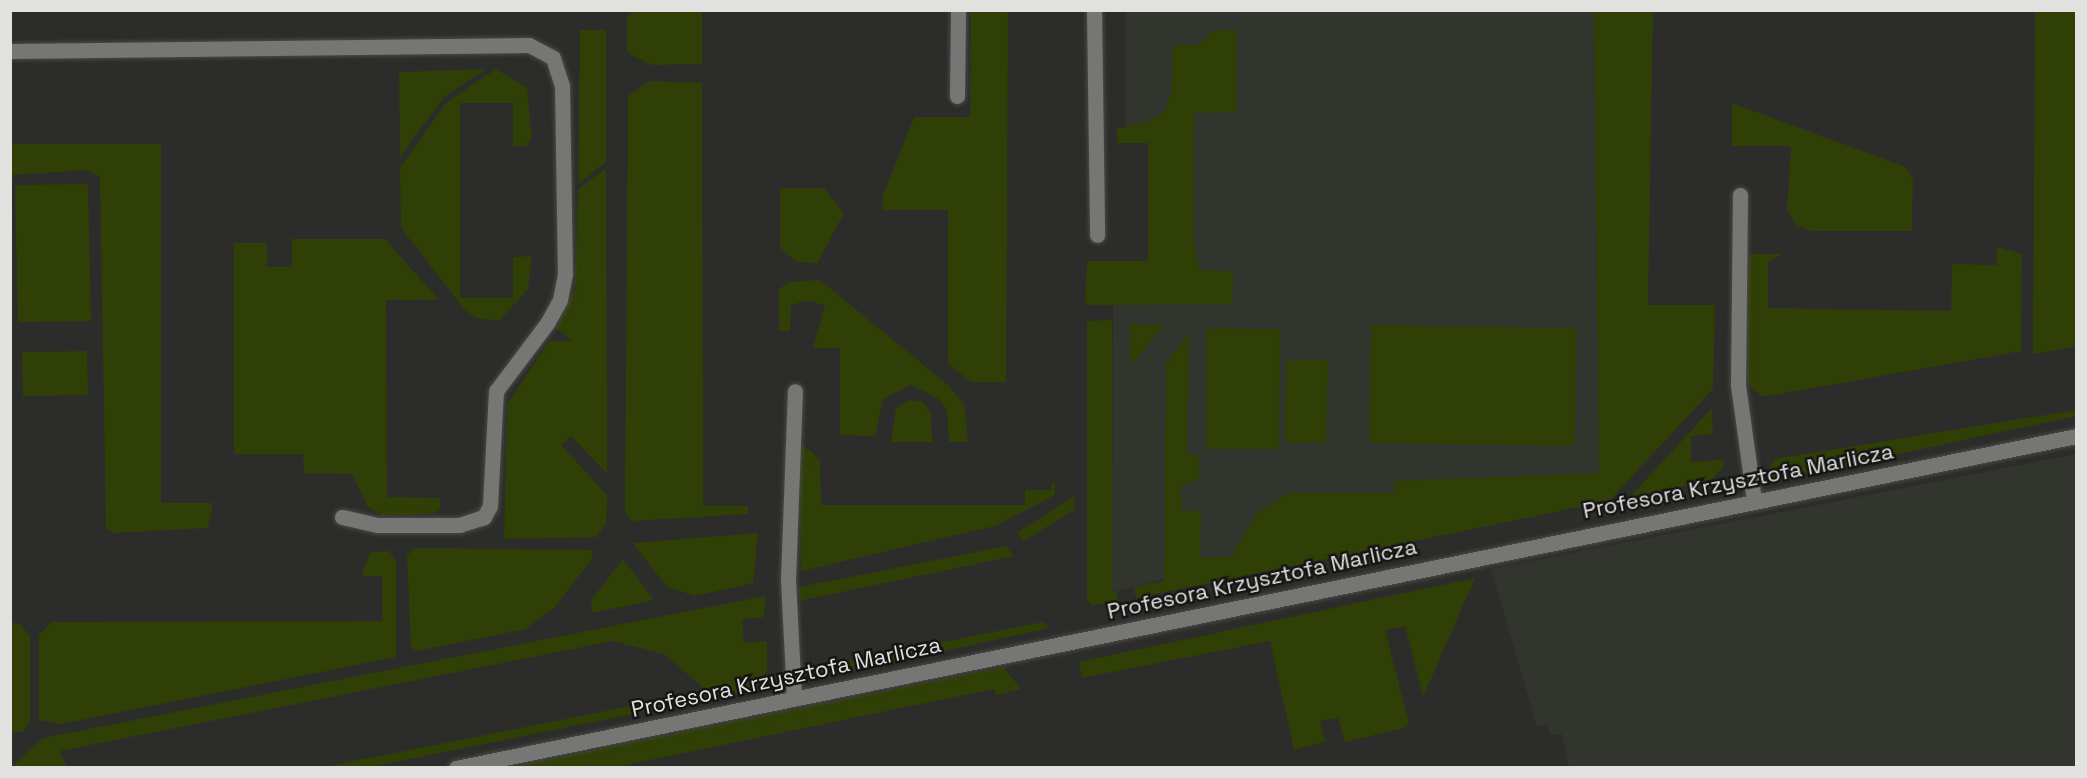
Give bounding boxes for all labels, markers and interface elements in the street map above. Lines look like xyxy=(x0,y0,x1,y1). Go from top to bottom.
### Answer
street label: Profesora Krzysztofa Marlicza xyxy=(1580,438,1896,524)
street label: Profesora Krzysztofa Marlicza xyxy=(1105,533,1419,625)
street label: Profesora Krzysztofa Marlicza xyxy=(629,631,943,723)

